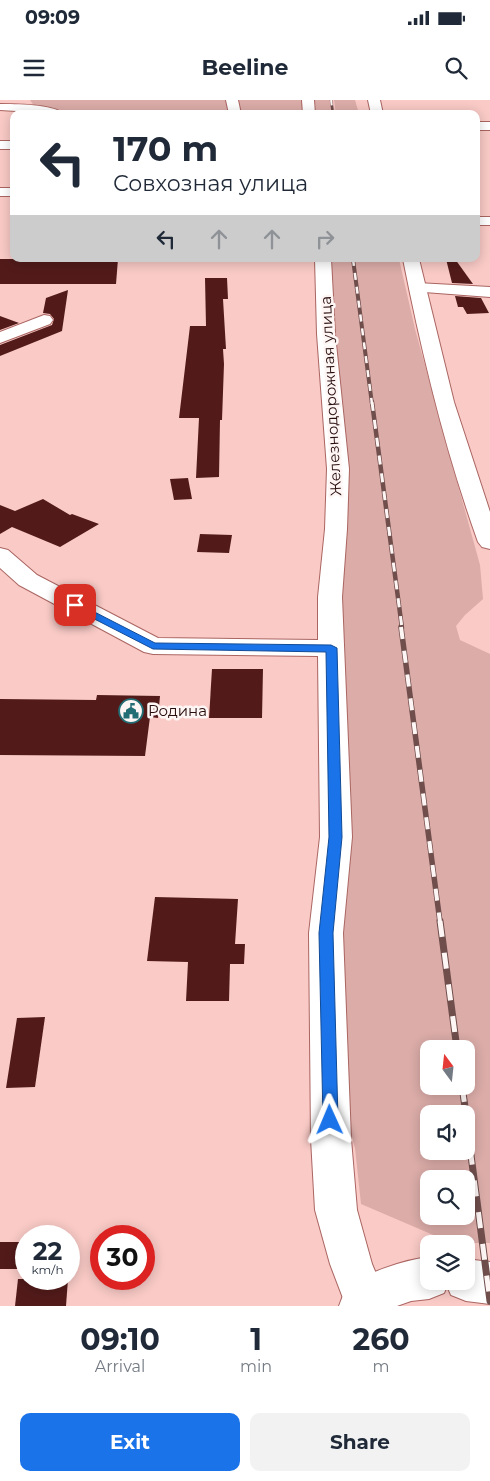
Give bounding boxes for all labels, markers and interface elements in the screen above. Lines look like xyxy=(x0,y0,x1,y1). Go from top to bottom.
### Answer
text: 09:09 xyxy=(25,6,80,29)
icon: menu xyxy=(20,54,48,82)
text: Beeline xyxy=(201,54,289,81)
icon: search xyxy=(442,54,470,82)
text: 170 m xyxy=(113,127,218,170)
icon: left xyxy=(30,130,95,195)
text: Совхозная улица xyxy=(113,170,308,197)
icon: left xyxy=(152,225,180,253)
icon: ahead xyxy=(205,225,233,253)
icon: ahead xyxy=(258,225,286,253)
icon: right xyxy=(311,225,339,253)
street label: Железнодорожная улица xyxy=(316,296,345,496)
pin xyxy=(54,584,96,626)
icon: arrive xyxy=(61,591,89,619)
public building icon: Родина xyxy=(118,698,144,724)
place label: Родина xyxy=(148,701,207,720)
north arrow xyxy=(420,1040,475,1095)
map controls xyxy=(420,1040,475,1290)
position arrow xyxy=(303,1093,355,1145)
button: sound xyxy=(420,1105,475,1160)
button: search xyxy=(420,1170,475,1225)
speed limit sign: 30 xyxy=(90,1225,155,1290)
button: layers xyxy=(420,1235,475,1290)
text: 22 xyxy=(33,1236,62,1266)
text: km/h xyxy=(31,1262,64,1277)
text: 09:10 xyxy=(80,1321,160,1358)
text: 1 xyxy=(250,1321,262,1358)
text: 260 xyxy=(352,1321,410,1358)
text: Arrival xyxy=(95,1357,145,1376)
text: min xyxy=(240,1357,272,1376)
text: m xyxy=(373,1357,390,1376)
button: Exit xyxy=(20,1413,240,1471)
button: Share xyxy=(250,1413,470,1471)

